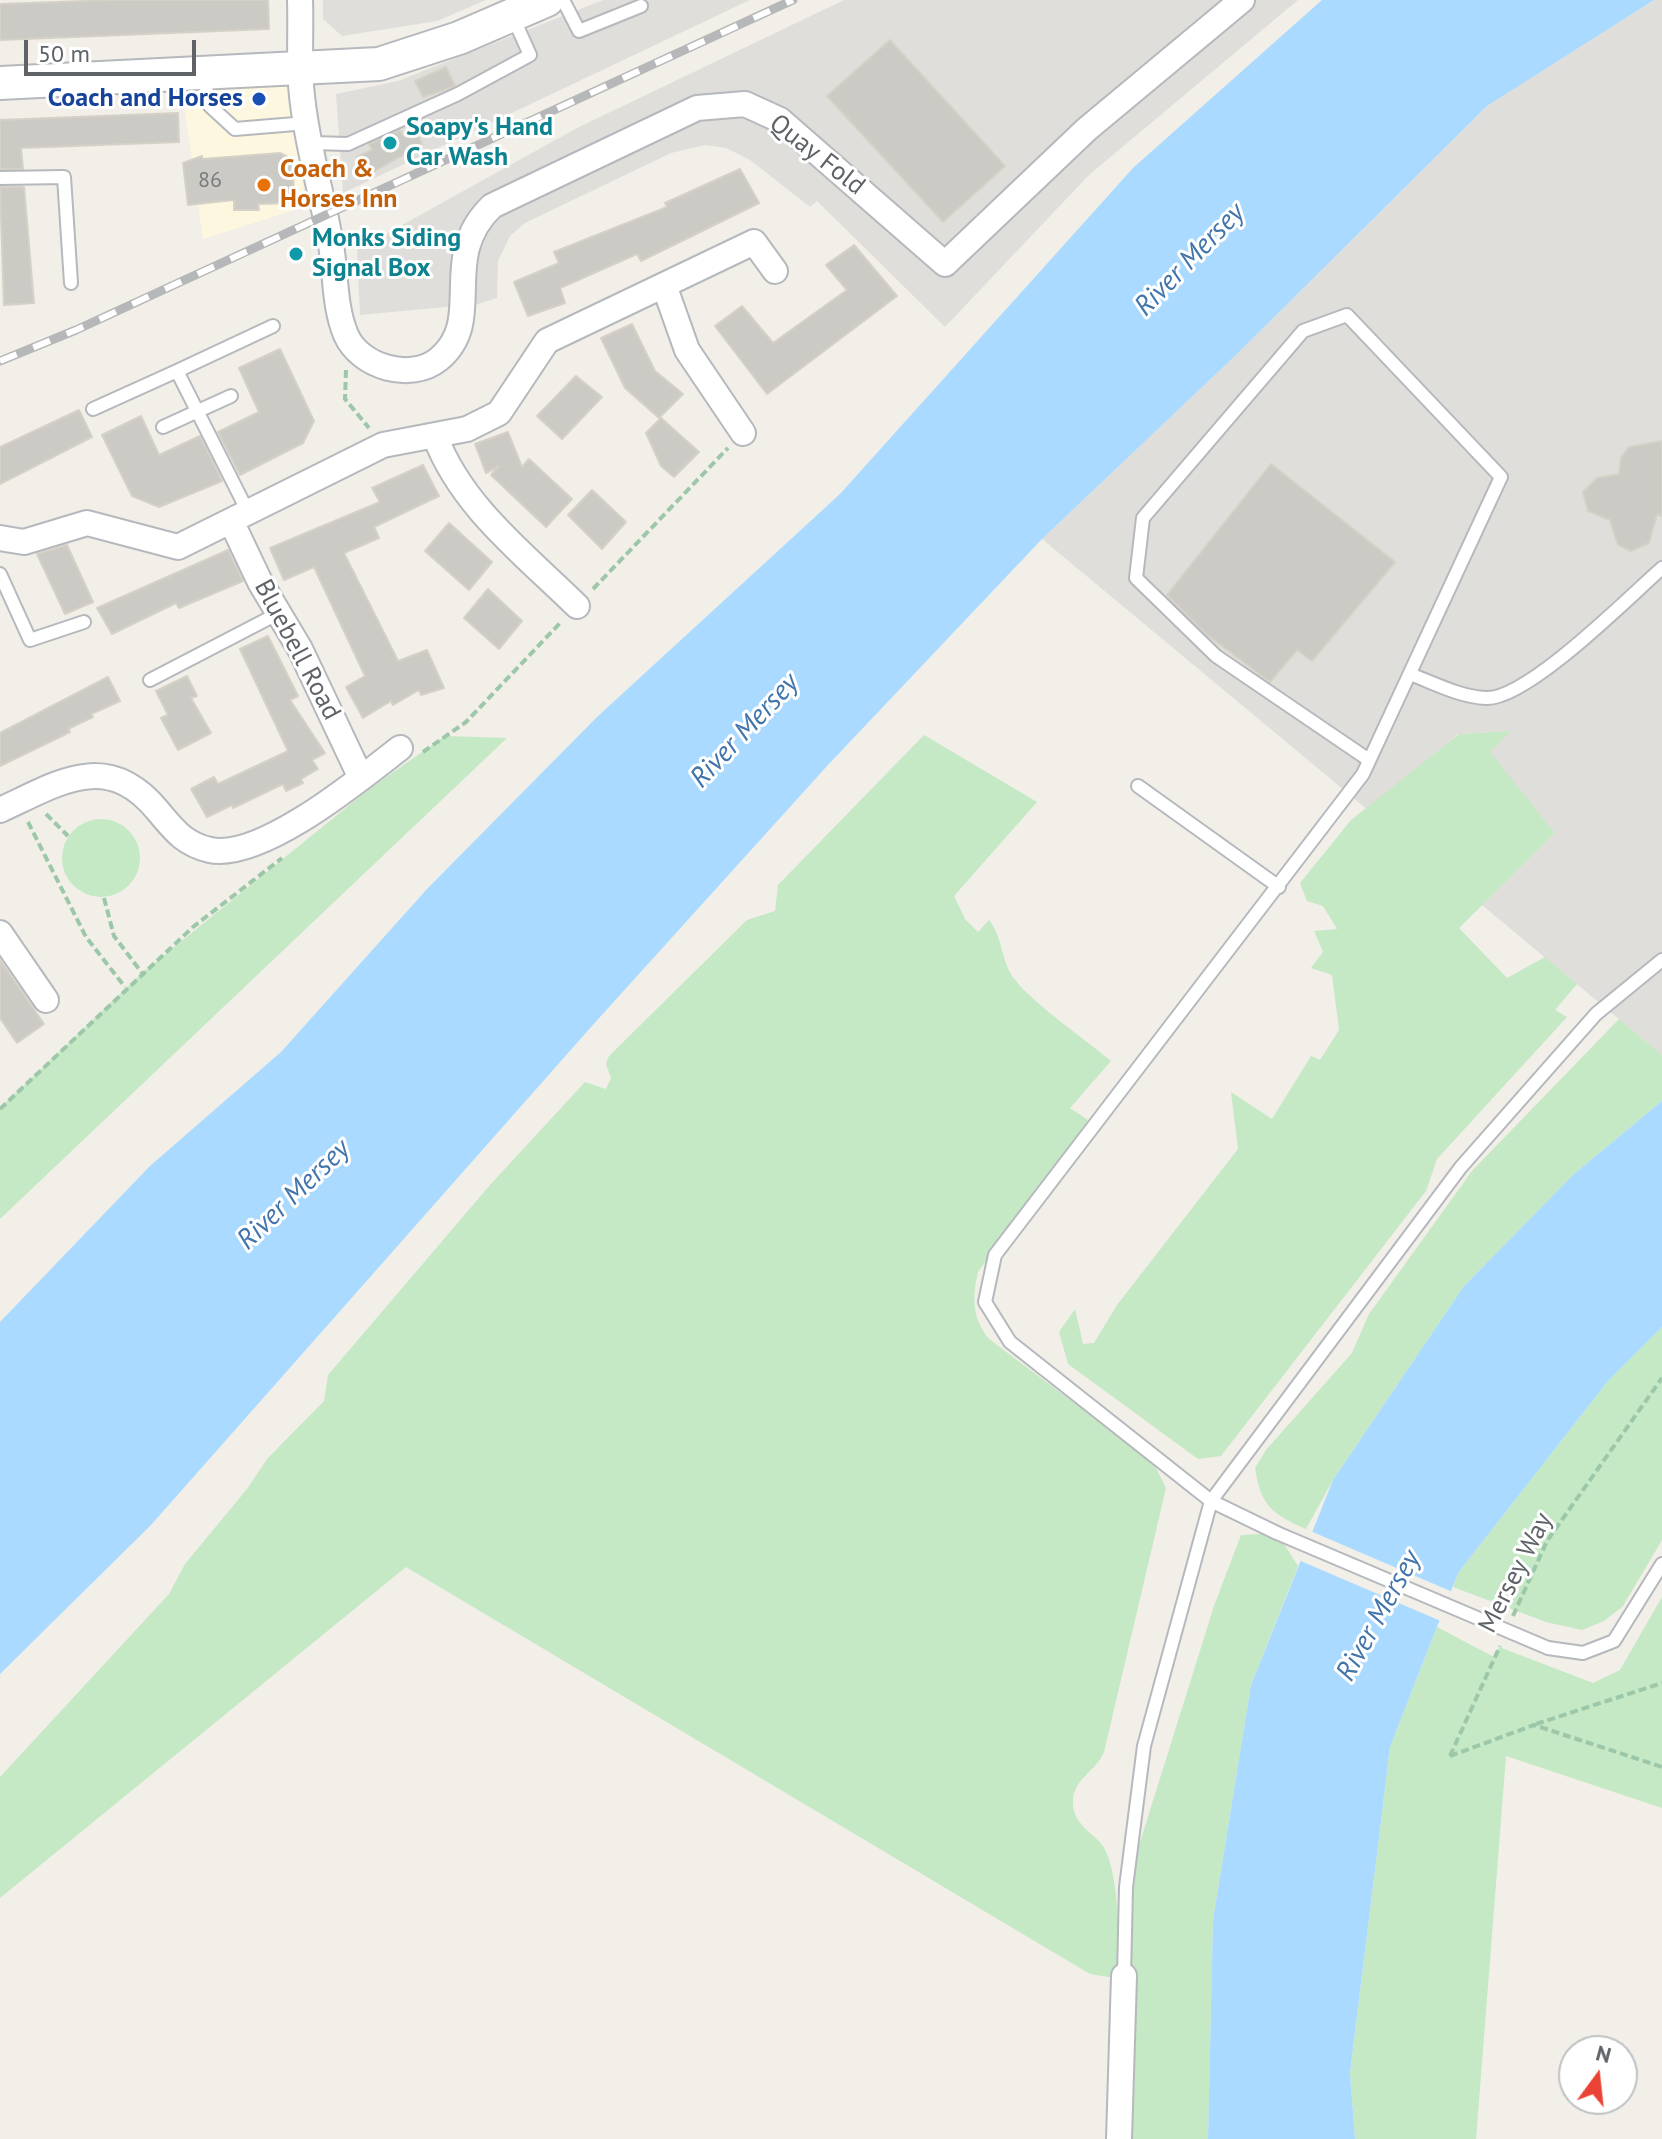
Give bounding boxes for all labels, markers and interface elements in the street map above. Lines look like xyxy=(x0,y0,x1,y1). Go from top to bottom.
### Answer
scale bar xyxy=(28,24,200,74)
text: 50 m xyxy=(38,38,90,69)
place label: Coach and Horses xyxy=(48,83,243,115)
marker: Coach and Horses xyxy=(250,90,268,108)
street label: Quay Fold xyxy=(763,108,871,202)
place label: Soapy's Hand Car Wash xyxy=(406,112,553,174)
marker: Soapy's Hand Car Wash xyxy=(381,134,399,152)
place label: Coach & Horses Inn xyxy=(280,154,397,216)
house number: 86 xyxy=(198,168,222,194)
marker: Coach & Horses Inn xyxy=(255,176,273,194)
water label: River Mersey xyxy=(1128,197,1252,323)
place label: Monks Siding Signal Box xyxy=(312,223,461,284)
marker: Monks Siding Signal Box xyxy=(287,245,305,263)
street label: Bluebell Road xyxy=(247,575,347,725)
water label: River Mersey xyxy=(684,667,806,795)
water label: River Mersey xyxy=(231,1133,357,1257)
street label: Mersey Way xyxy=(1472,1508,1560,1638)
water label: River Mersey xyxy=(1329,1545,1429,1687)
north arrow xyxy=(1558,2035,1638,2115)
text: N xyxy=(1593,2038,1614,2069)

